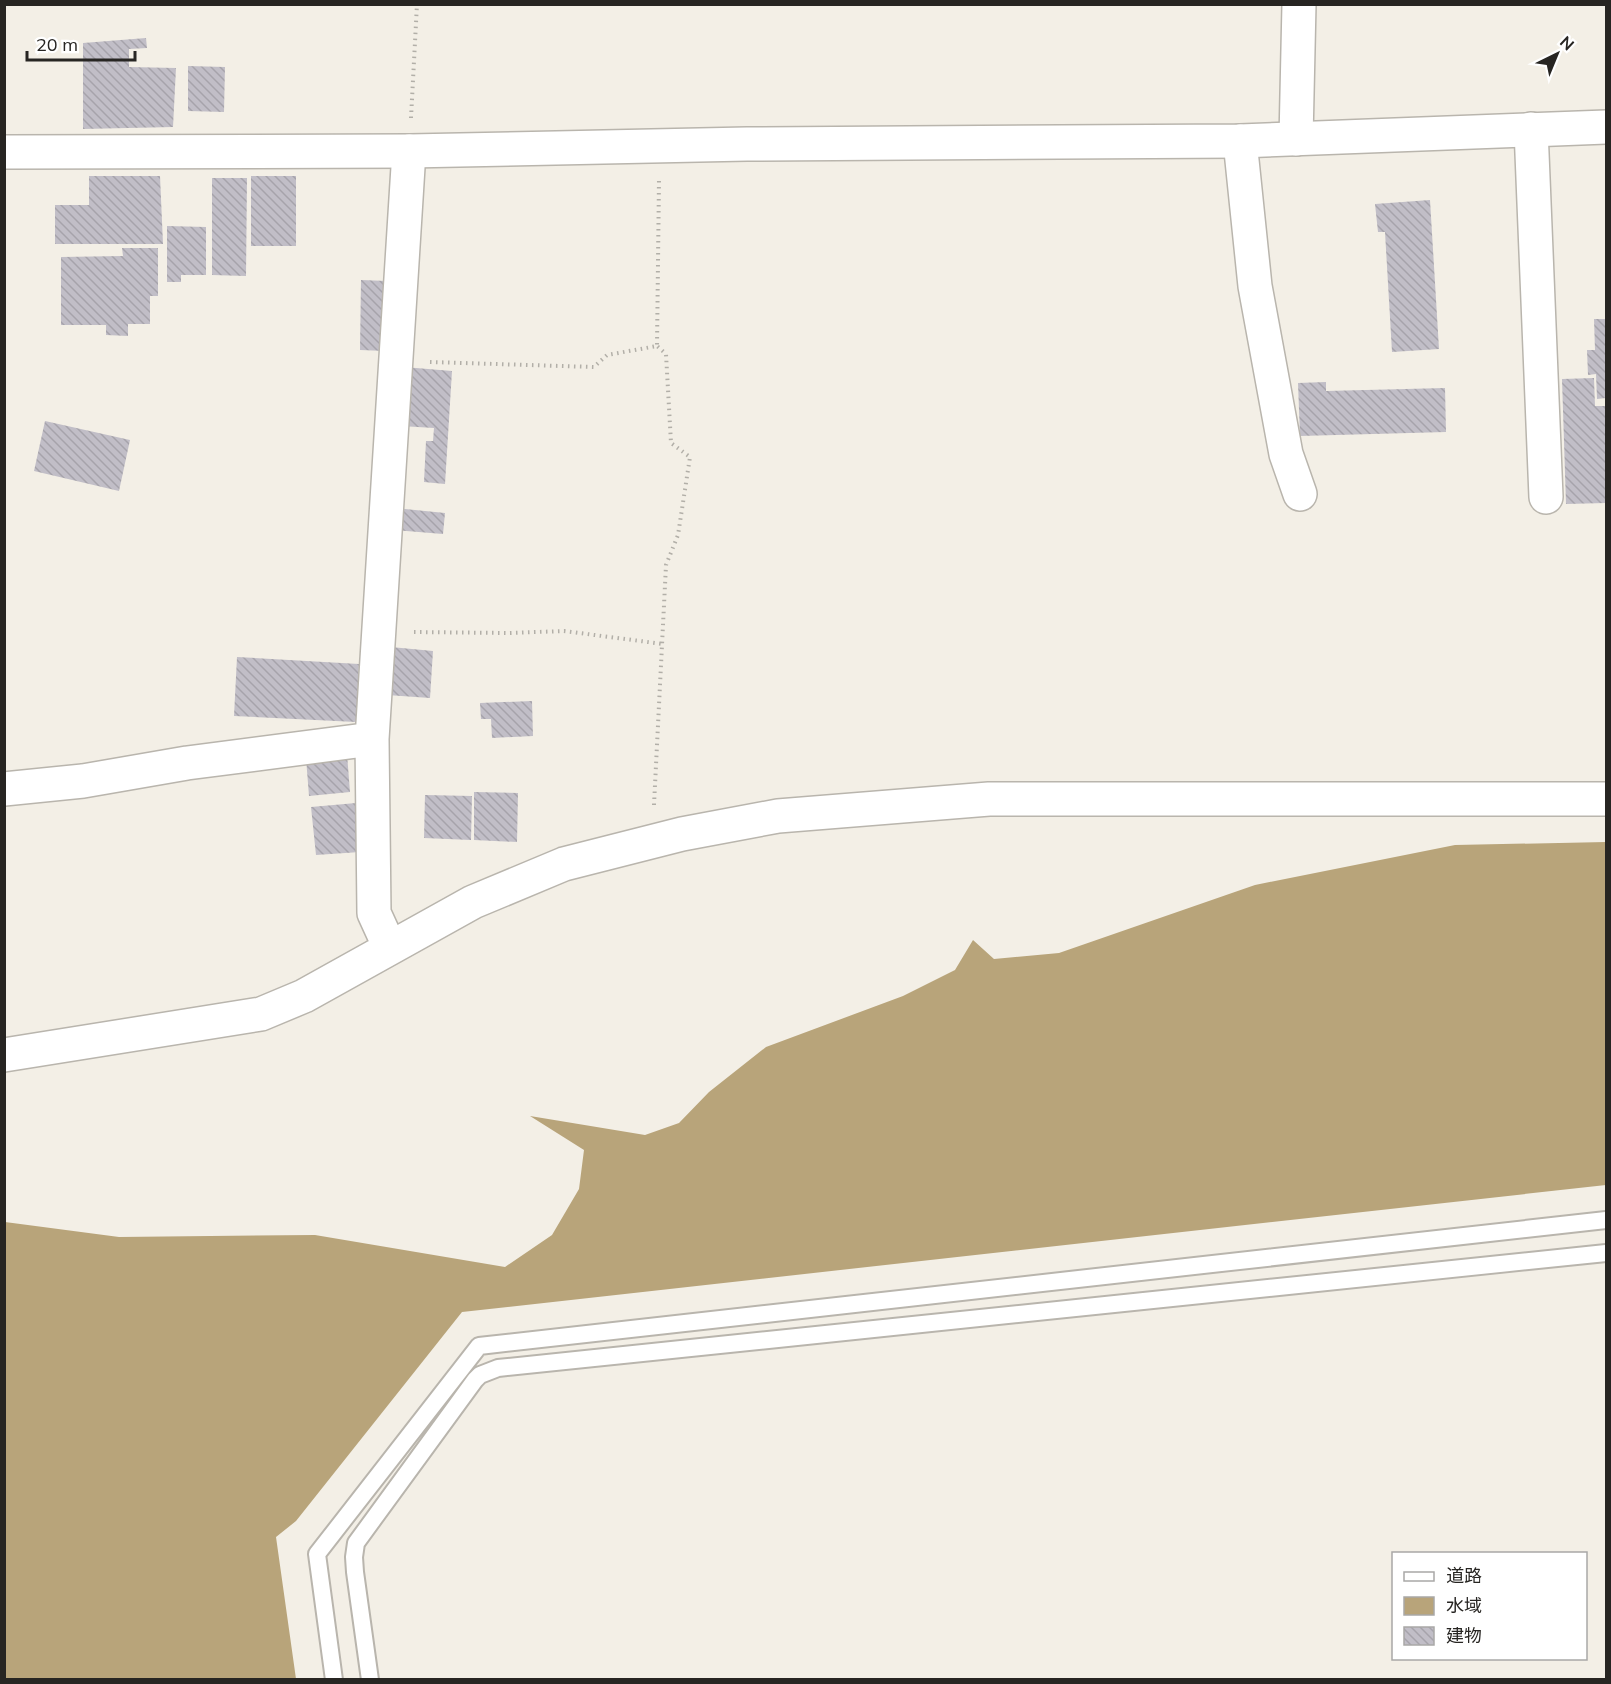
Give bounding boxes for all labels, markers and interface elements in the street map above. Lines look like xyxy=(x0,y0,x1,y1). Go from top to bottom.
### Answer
scale bar xyxy=(27,24,135,62)
north arrow xyxy=(1527,24,1587,84)
text: N xyxy=(1556,32,1578,54)
text: 20 m xyxy=(36,33,78,56)
legend xyxy=(1392,1552,1587,1660)
text: 道路 xyxy=(1446,1564,1482,1587)
text: 水域 xyxy=(1446,1594,1482,1617)
text: 建物 xyxy=(1446,1624,1482,1647)

